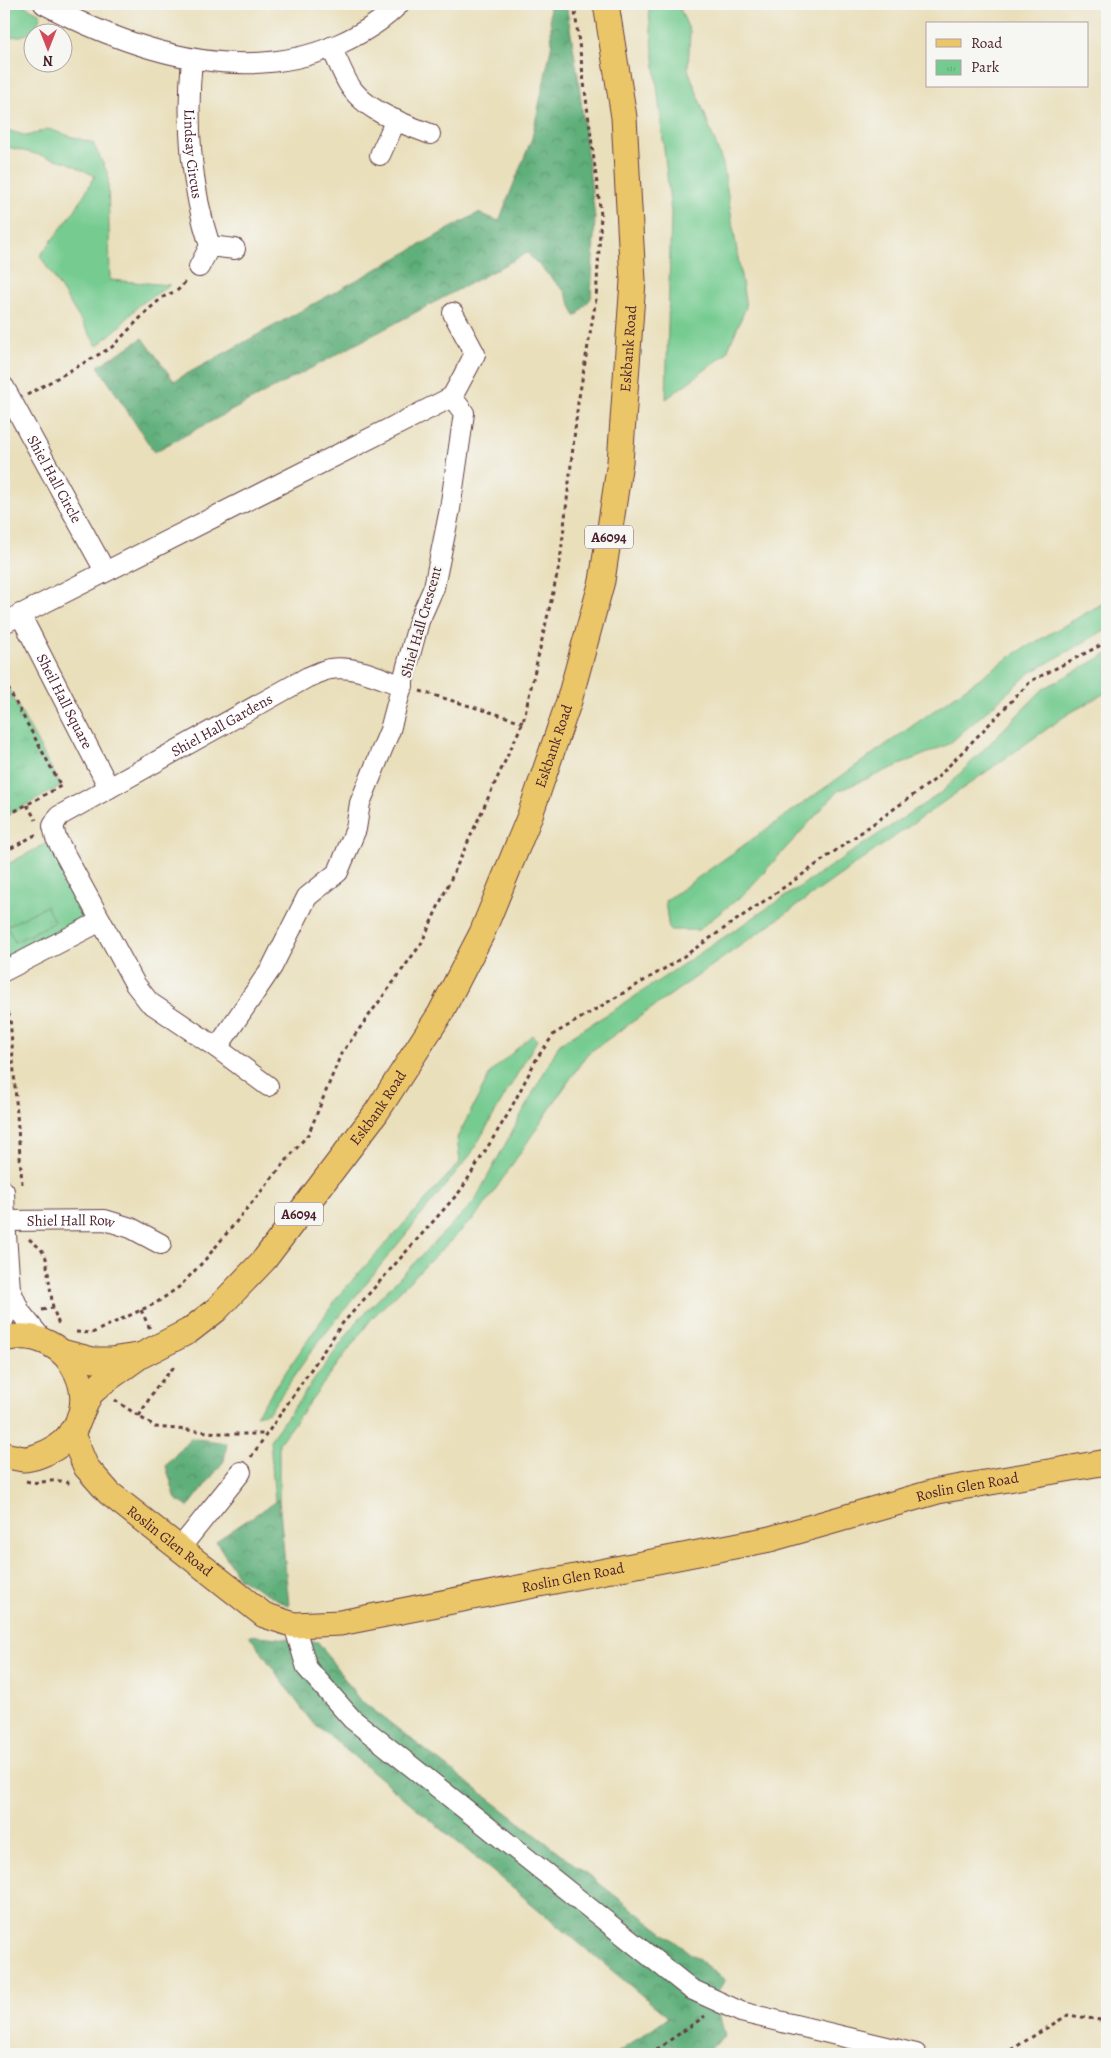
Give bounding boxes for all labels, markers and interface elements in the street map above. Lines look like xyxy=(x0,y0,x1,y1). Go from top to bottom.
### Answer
north arrow xyxy=(22,22,72,72)
legend xyxy=(926,22,1088,88)
text: Road xyxy=(971,33,1003,53)
text: N xyxy=(43,51,53,70)
text: Park xyxy=(971,57,1000,77)
street label: Lindsay Circus xyxy=(179,109,207,200)
street label: Eskbank Road xyxy=(615,304,641,393)
street label: Shiel Hall Circle xyxy=(22,431,87,527)
road number: A6094 xyxy=(585,526,633,548)
street label: Shiel Hall Crescent xyxy=(396,564,446,680)
street label: Sheil Hall Square xyxy=(32,650,97,753)
street label: Shiel Hall Gardens xyxy=(167,689,276,761)
street label: Eskbank Road xyxy=(530,701,577,790)
street label: Eskbank Road xyxy=(345,1066,411,1149)
road number: A6094 xyxy=(275,1202,323,1226)
street label: Shiel Hall Row xyxy=(27,1210,118,1233)
street label: Roslin Glen Road xyxy=(914,1467,1021,1507)
street label: Roslin Glen Road xyxy=(123,1501,217,1581)
street label: Roslin Glen Road xyxy=(520,1558,627,1597)

